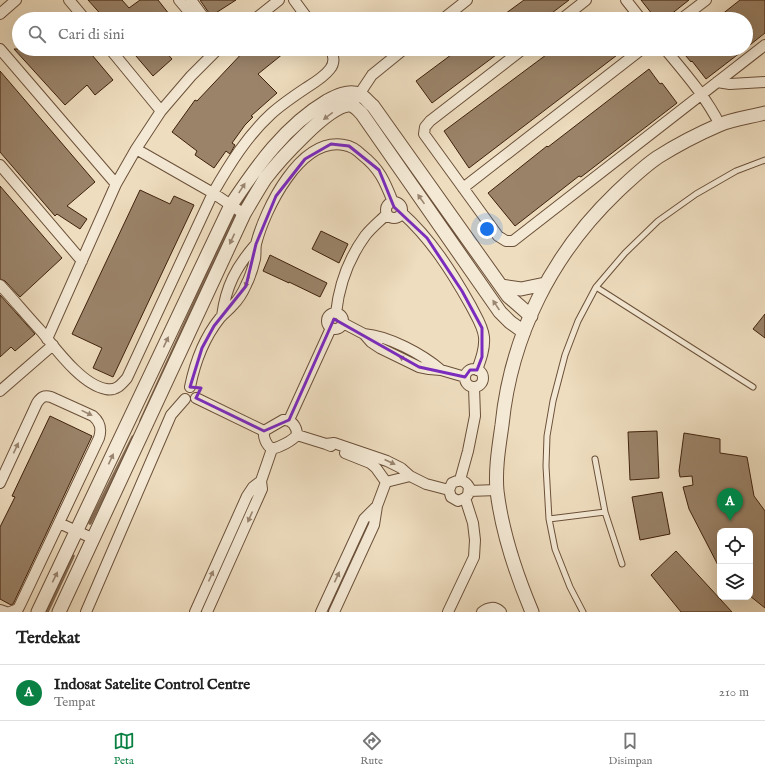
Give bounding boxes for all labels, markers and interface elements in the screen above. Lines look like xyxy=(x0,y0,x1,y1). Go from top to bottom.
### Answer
search box xyxy=(12,12,753,56)
icon: search xyxy=(26,23,48,45)
text: Cari di sini xyxy=(58,25,125,44)
one-way arrow xyxy=(323,112,333,120)
one-way arrow xyxy=(239,182,246,194)
one-way arrow xyxy=(417,194,425,204)
your location xyxy=(477,219,497,239)
one-way arrow xyxy=(229,234,235,245)
one-way arrow xyxy=(244,276,251,288)
one-way arrow xyxy=(492,300,500,311)
one-way arrow xyxy=(163,336,169,347)
one-way arrow xyxy=(398,356,409,362)
one-way arrow xyxy=(81,410,92,416)
one-way arrow xyxy=(13,442,19,453)
one-way arrow xyxy=(108,454,114,465)
one-way arrow xyxy=(384,459,395,465)
pin: A xyxy=(717,488,743,521)
one-way arrow xyxy=(246,511,253,523)
map controls xyxy=(717,528,753,600)
button: locate xyxy=(717,528,753,564)
button: layers xyxy=(717,564,753,600)
one-way arrow xyxy=(52,571,58,583)
one-way arrow xyxy=(208,571,214,582)
one-way arrow xyxy=(334,571,340,582)
text: Terdekat xyxy=(16,628,80,649)
text: Indosat Satelite Control Centre xyxy=(54,675,250,694)
text: A xyxy=(25,684,33,701)
text: 210 m xyxy=(719,684,749,701)
text: Tempat xyxy=(54,694,95,711)
tab: Peta xyxy=(113,730,135,768)
tab: Rute xyxy=(360,730,383,768)
tab: Disimpan xyxy=(609,730,652,768)

